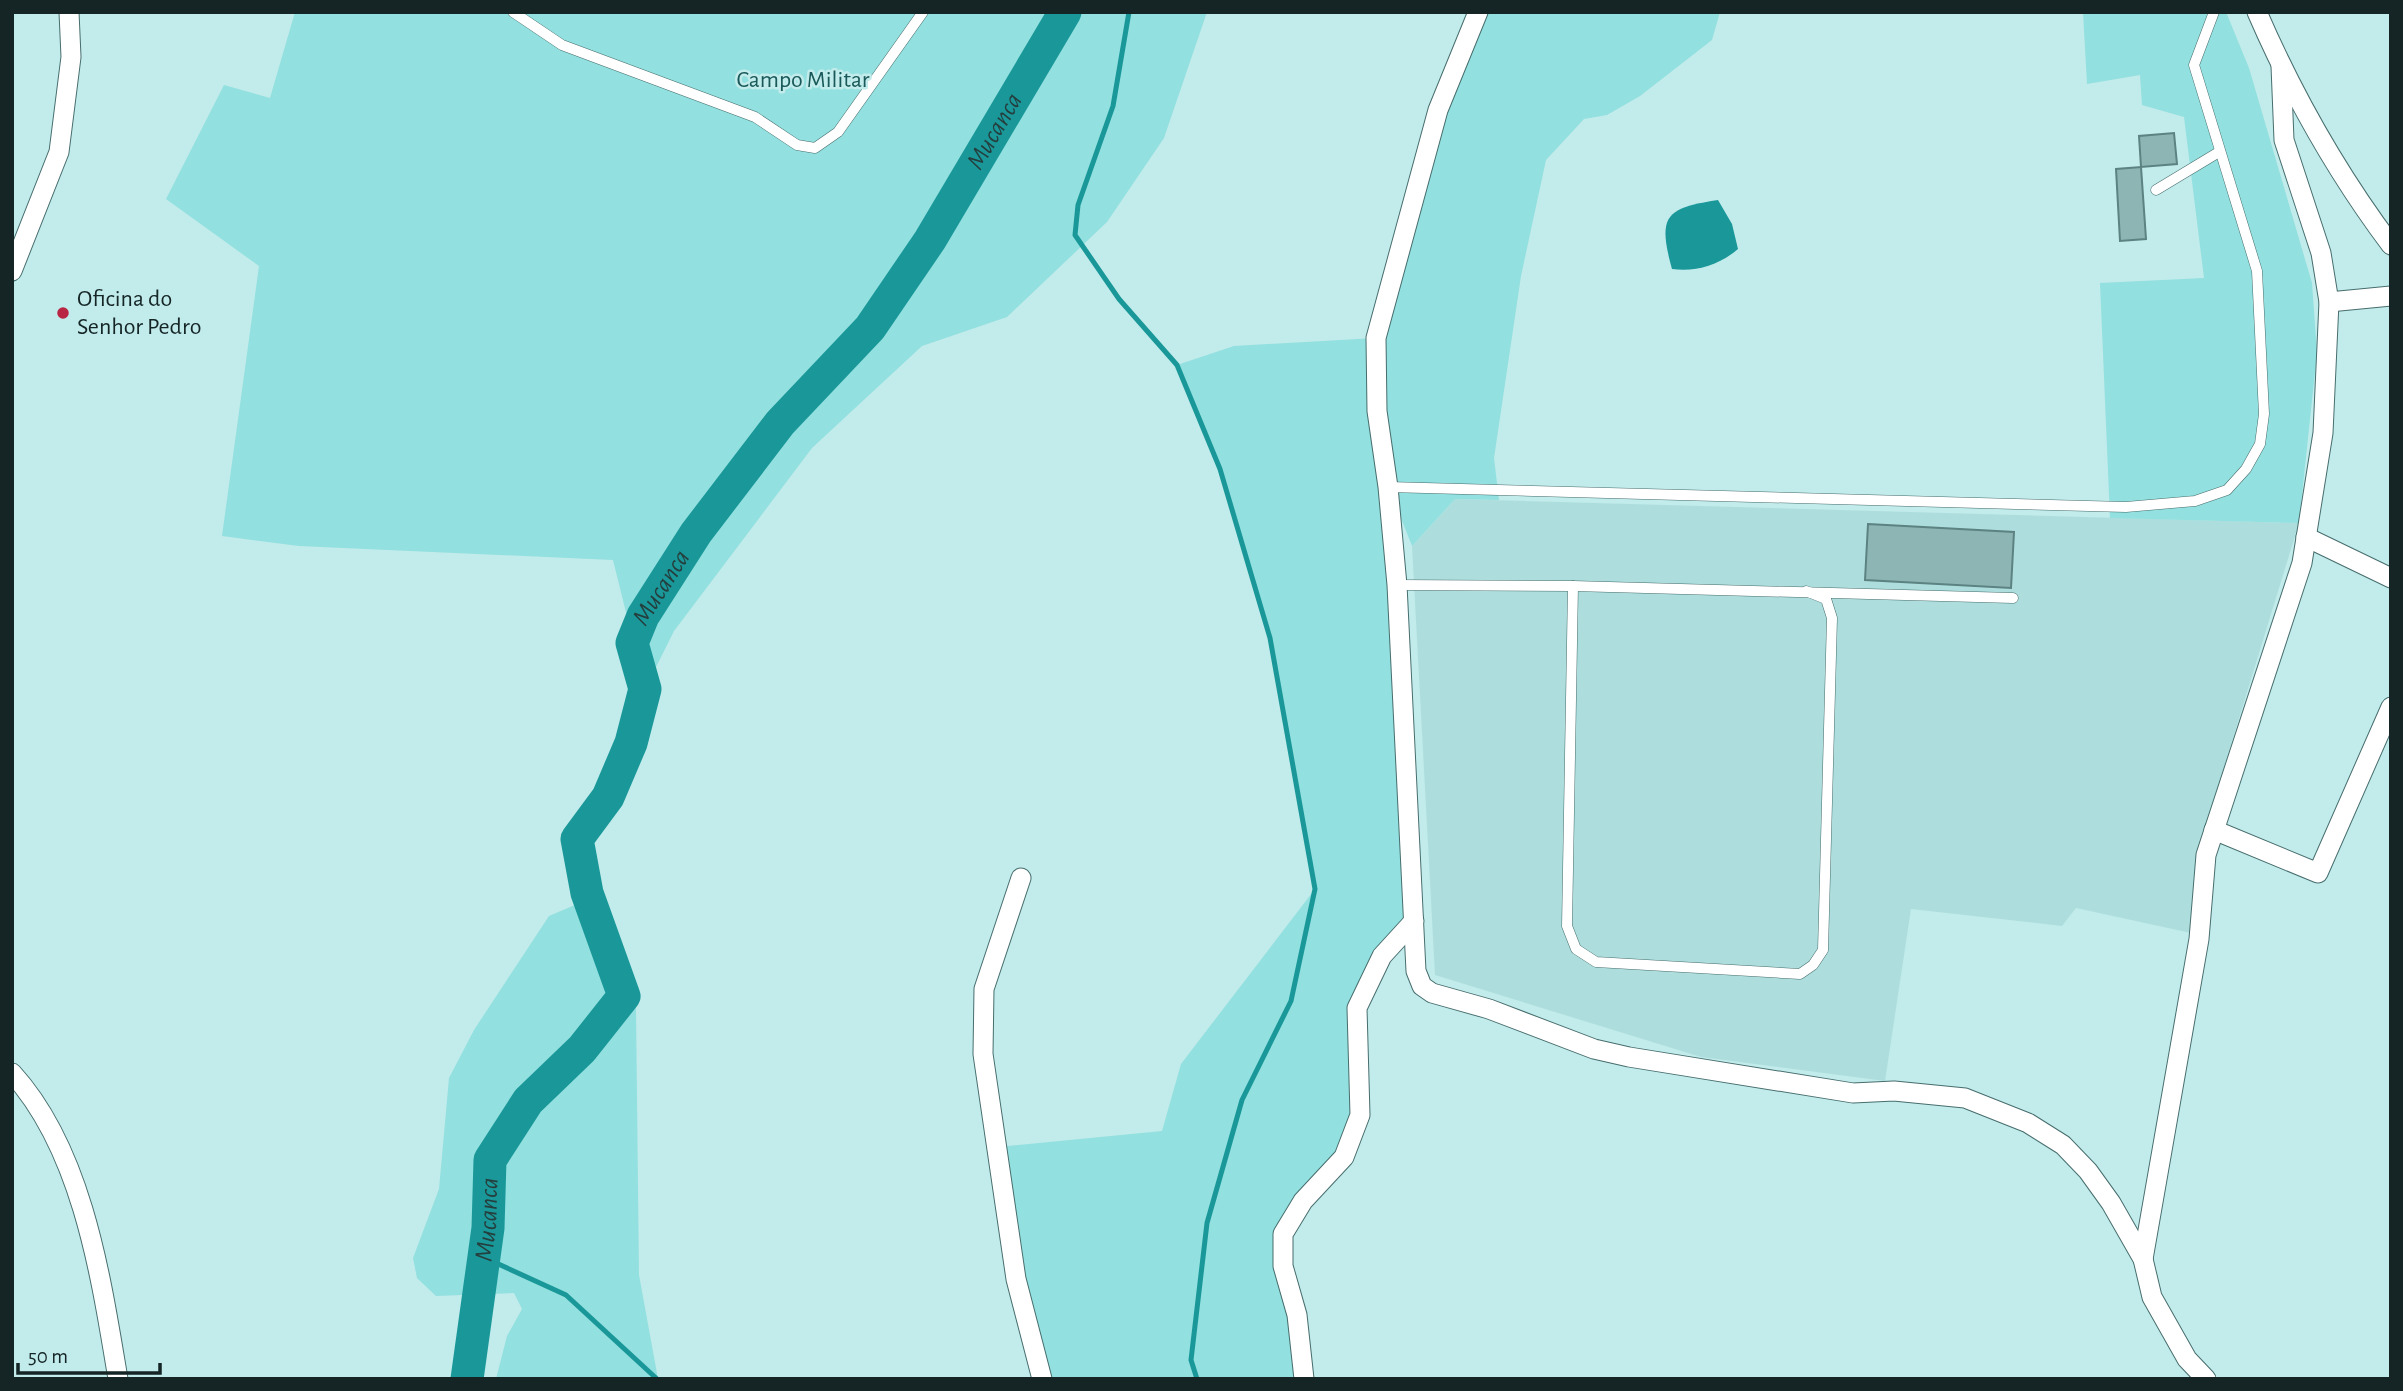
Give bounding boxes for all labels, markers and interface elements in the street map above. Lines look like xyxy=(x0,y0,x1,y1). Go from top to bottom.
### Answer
park label: Campo Militar xyxy=(736,68,870,92)
water label: Mucanca xyxy=(962,88,1027,174)
place label: Oficina do Senhor Pedro xyxy=(77,287,202,339)
marker: Oficina do Senhor Pedro xyxy=(55,305,71,321)
water label: Mucanca xyxy=(628,545,695,630)
water label: Mucanca xyxy=(471,1177,502,1263)
scale bar xyxy=(18,1332,159,1376)
text: 50 m xyxy=(28,1346,68,1367)

